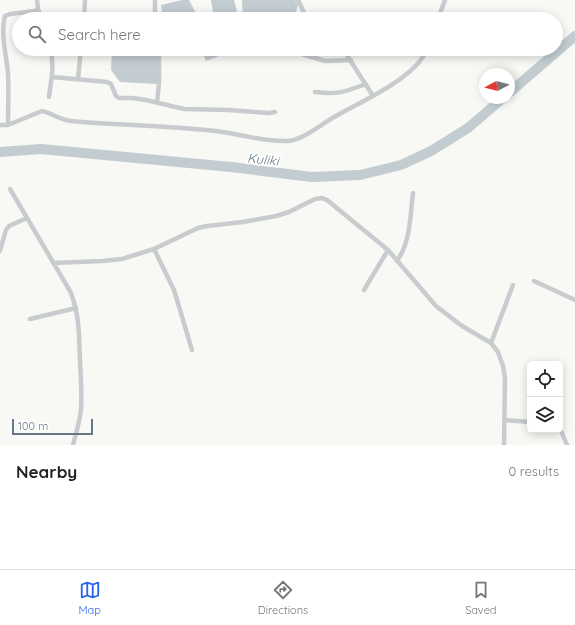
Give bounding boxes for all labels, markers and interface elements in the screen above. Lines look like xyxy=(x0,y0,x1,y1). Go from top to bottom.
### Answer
search box xyxy=(12,12,563,56)
icon: search xyxy=(26,23,48,45)
text: Search here xyxy=(58,25,141,44)
north arrow xyxy=(479,68,515,104)
water label: Kuliki xyxy=(246,149,282,169)
map controls xyxy=(527,361,563,433)
button: locate xyxy=(527,361,563,397)
button: layers xyxy=(527,397,563,433)
scale bar xyxy=(12,417,93,436)
text: 100 m xyxy=(18,419,48,433)
text: Nearby xyxy=(16,461,77,482)
text: 0 results xyxy=(508,463,559,479)
tab: Map xyxy=(78,579,101,617)
tab: Directions xyxy=(258,579,308,617)
tab: Saved xyxy=(465,579,497,617)

